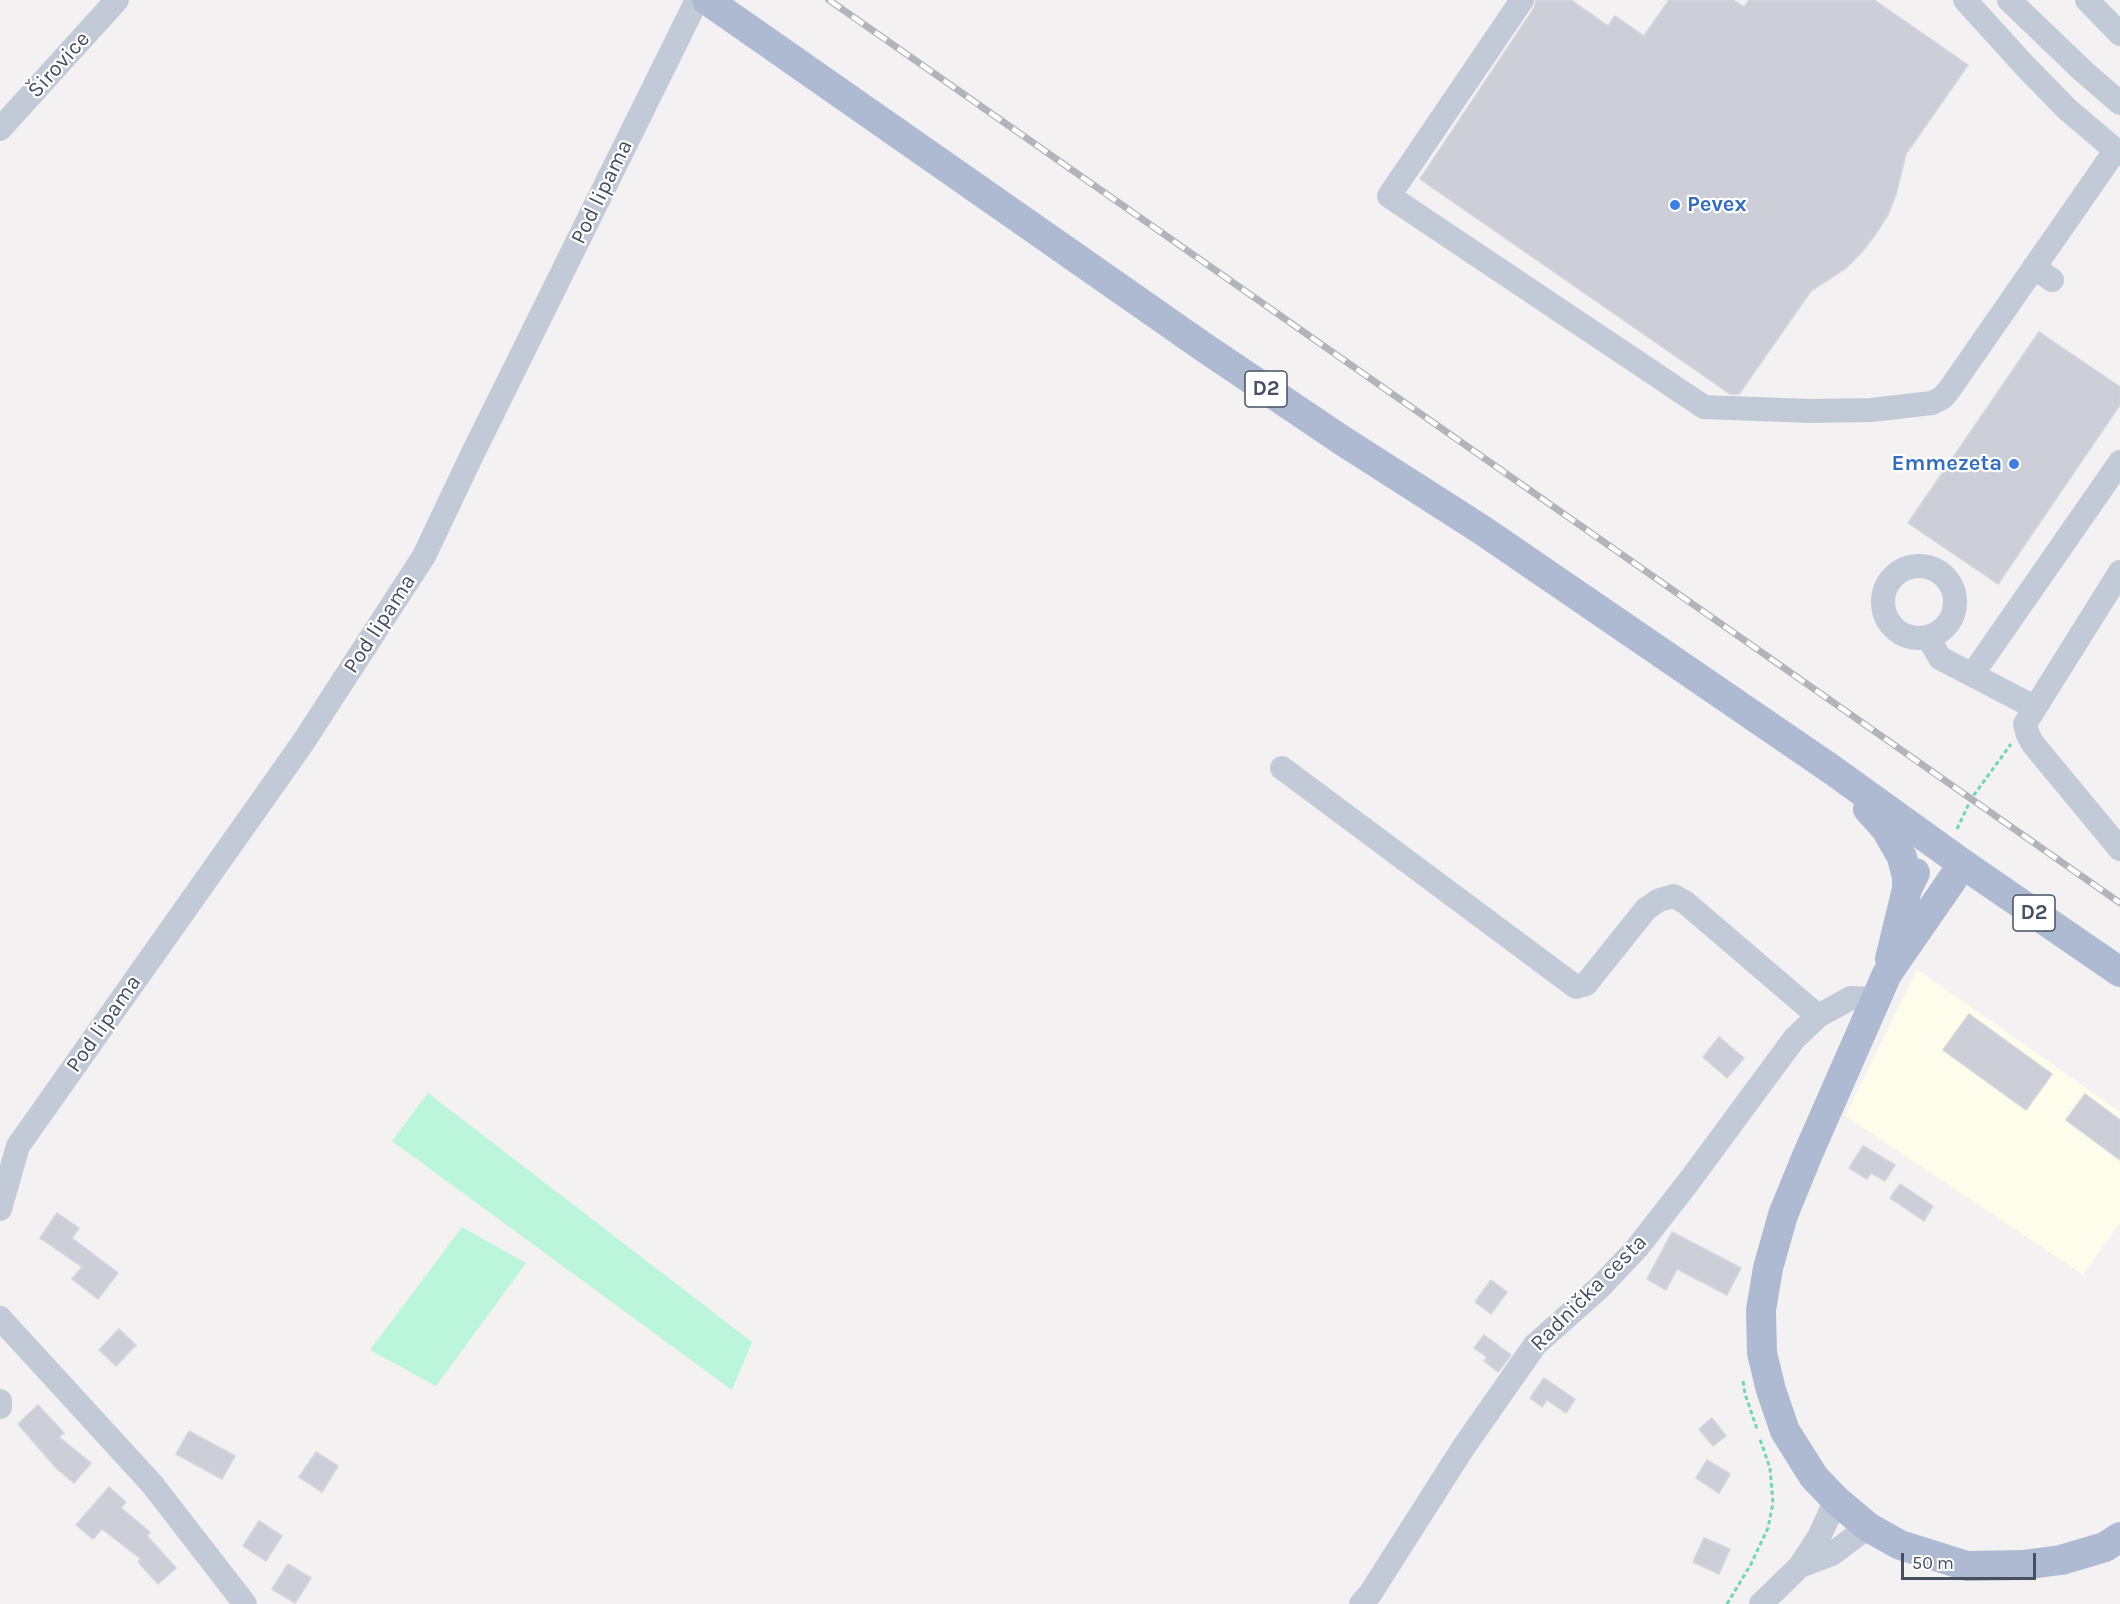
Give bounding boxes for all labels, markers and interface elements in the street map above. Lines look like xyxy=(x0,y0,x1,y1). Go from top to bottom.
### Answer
street label: Širovice xyxy=(22,26,96,104)
street label: Pod lipama xyxy=(565,136,639,248)
place label: Pevex xyxy=(1687,192,1747,218)
marker: Pevex xyxy=(1668,198,1682,212)
road number: D2 xyxy=(1245,371,1287,407)
place label: Emmezeta xyxy=(1892,451,2002,477)
marker: Emmezeta xyxy=(2007,457,2021,471)
street label: Pod lipama xyxy=(338,569,422,679)
road number: D2 xyxy=(2013,895,2055,931)
street label: Pod lipama xyxy=(61,970,147,1078)
street label: Radnička cesta xyxy=(1525,1229,1653,1357)
scale bar xyxy=(1904,1541,2039,1579)
text: 50 m xyxy=(1912,1552,1954,1574)

